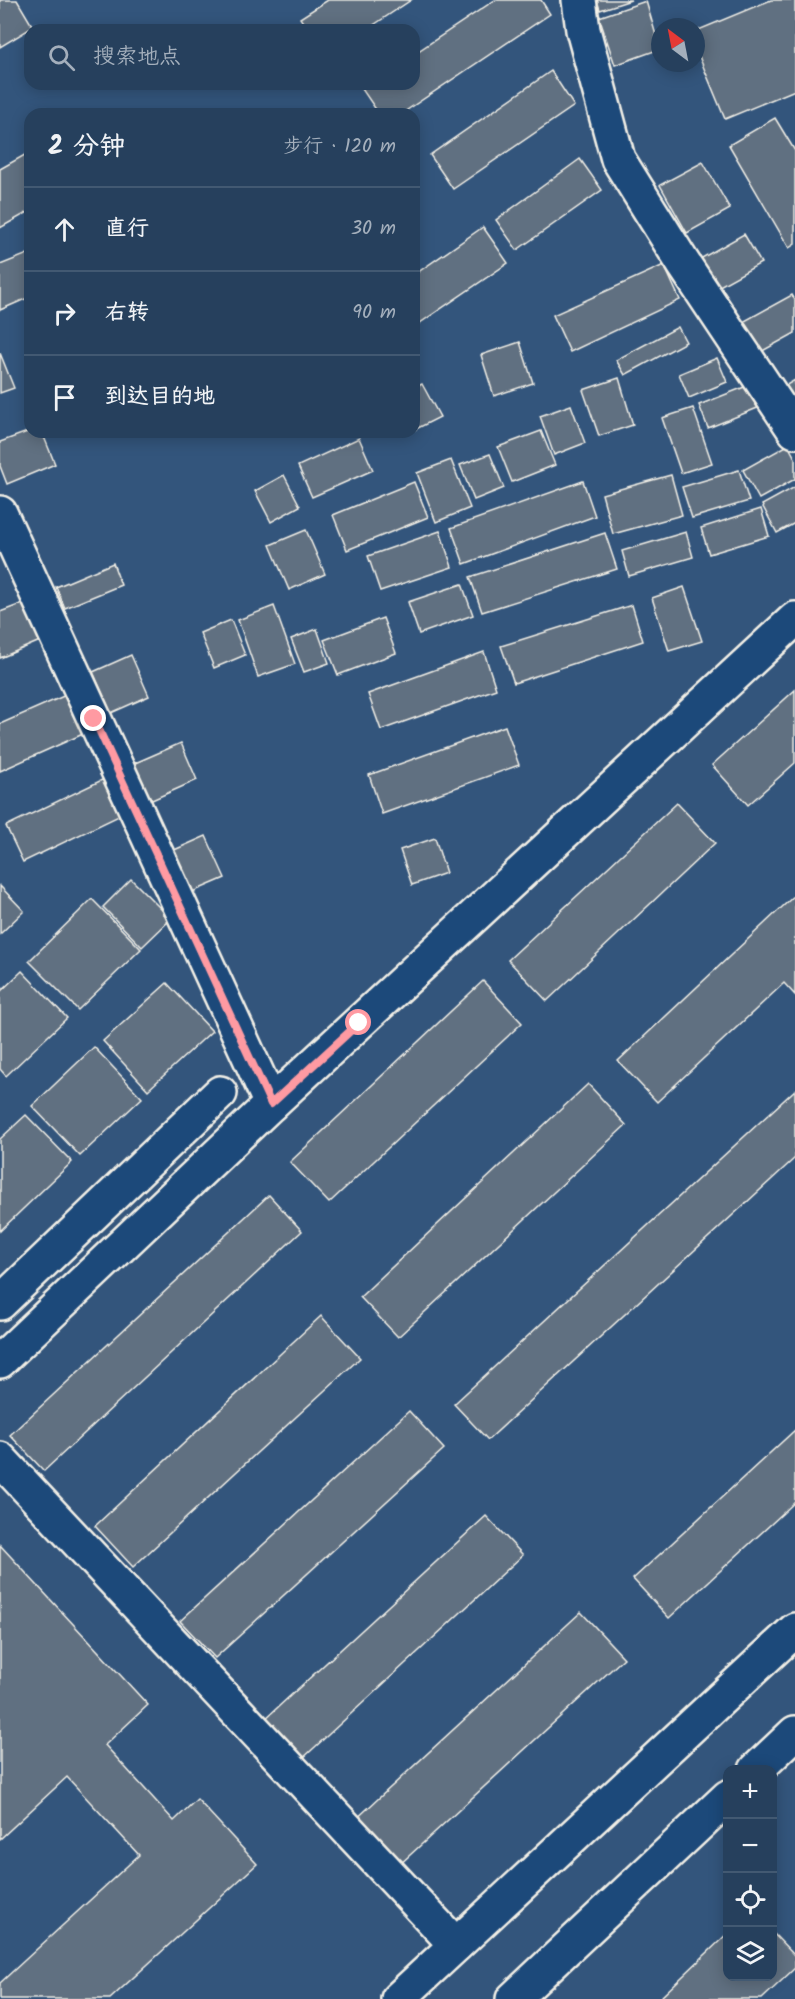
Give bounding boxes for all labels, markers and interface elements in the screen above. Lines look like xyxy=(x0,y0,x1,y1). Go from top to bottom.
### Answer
north arrow xyxy=(651,18,705,72)
search box xyxy=(24,24,420,90)
text: 搜索地点 xyxy=(93,40,181,75)
icon: search xyxy=(45,41,78,74)
text: 2 分钟 xyxy=(48,126,125,168)
text: 步行 · 120 m xyxy=(283,131,396,163)
text: 直行 xyxy=(105,212,149,247)
icon: ahead xyxy=(48,213,81,246)
text: 30 m xyxy=(351,213,396,245)
text: 右转 xyxy=(105,296,149,331)
icon: right xyxy=(48,297,81,330)
text: 90 m xyxy=(352,297,396,329)
text: 到达目的地 xyxy=(105,380,215,415)
icon: arrive xyxy=(48,381,81,414)
route end xyxy=(80,705,106,731)
route start xyxy=(345,1009,371,1035)
map controls xyxy=(723,1765,777,1981)
button: + xyxy=(723,1765,777,1819)
button: − xyxy=(723,1819,777,1873)
button: locate xyxy=(723,1873,777,1927)
button: layers xyxy=(723,1927,777,1981)

